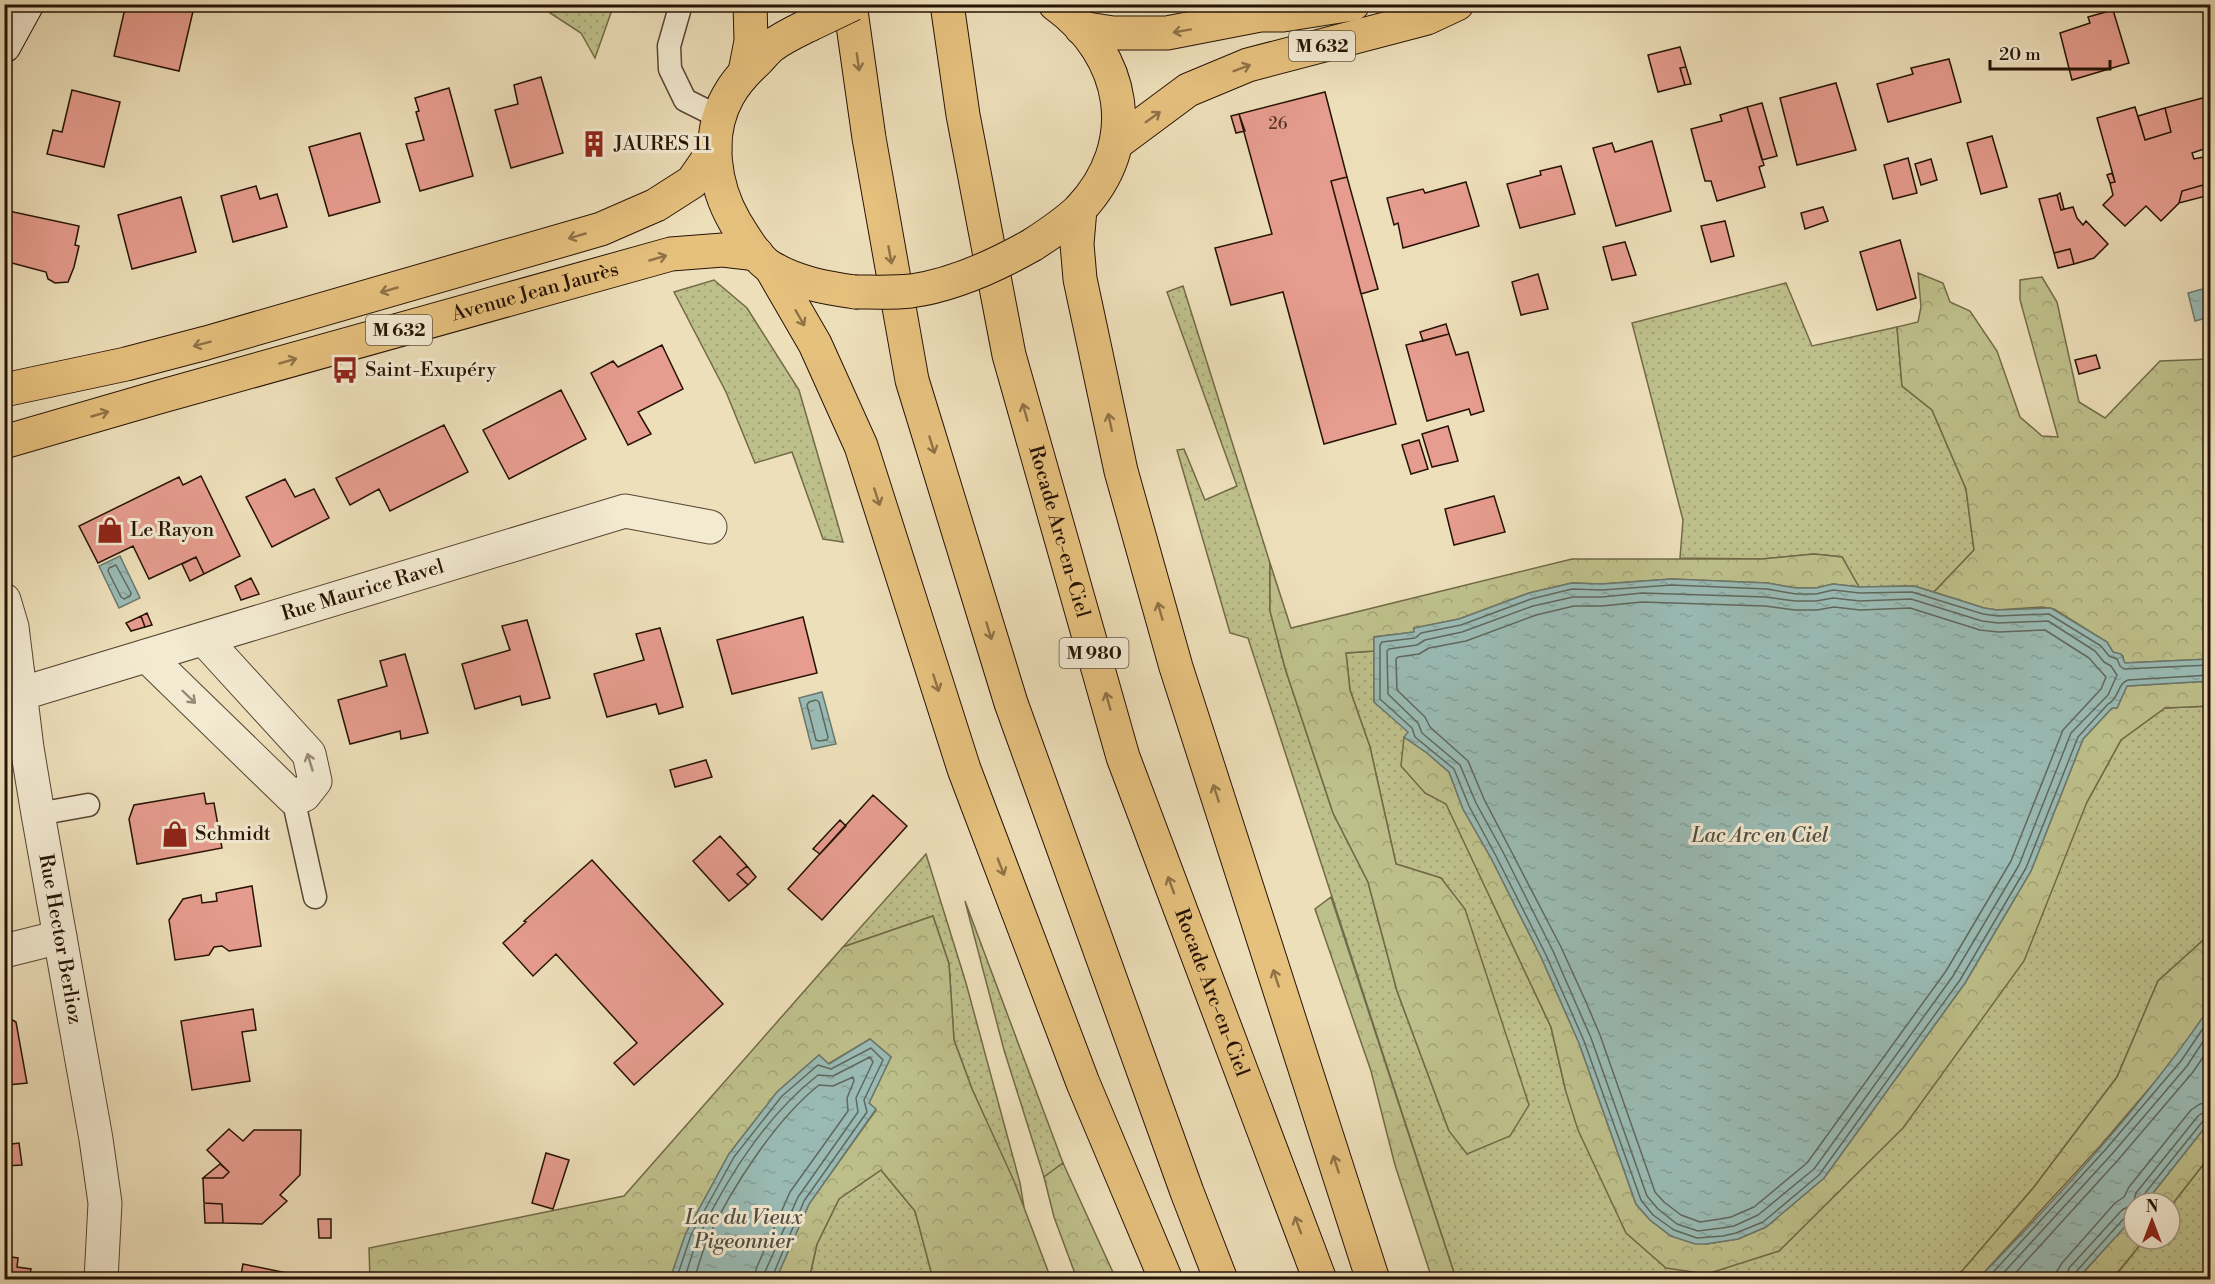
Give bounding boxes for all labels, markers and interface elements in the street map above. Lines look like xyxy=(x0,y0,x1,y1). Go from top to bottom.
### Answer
one-way arrow xyxy=(1173,25,1193,36)
road number: M 632 xyxy=(1289,31,1355,61)
scale bar xyxy=(1990,33,2110,71)
text: 20 m xyxy=(1999,43,2041,66)
one-way arrow xyxy=(853,52,864,72)
one-way arrow xyxy=(1232,62,1251,73)
one-way arrow xyxy=(1144,110,1160,123)
house number: 26 xyxy=(1269,114,1288,134)
building icon: JAURES 11 xyxy=(579,129,609,159)
place label: JAURES 11 xyxy=(613,132,712,157)
one-way arrow xyxy=(568,231,587,242)
one-way arrow xyxy=(885,244,896,264)
one-way arrow xyxy=(648,252,667,263)
street label: Avenue Jean Jaurès xyxy=(448,257,622,327)
one-way arrow xyxy=(380,285,399,296)
one-way arrow xyxy=(794,309,806,326)
road number: M 632 xyxy=(366,315,432,345)
one-way arrow xyxy=(193,339,212,351)
one-way arrow xyxy=(278,355,297,366)
bus stop icon: Saint-Exupéry xyxy=(330,355,360,385)
place label: Saint-Exupéry xyxy=(365,358,496,383)
one-way arrow xyxy=(1019,403,1030,422)
one-way arrow xyxy=(91,408,110,419)
one-way arrow xyxy=(1104,413,1115,432)
one-way arrow xyxy=(927,435,938,454)
street label: Rocade Arc-en-Ciel xyxy=(1023,443,1095,620)
one-way arrow xyxy=(872,487,883,506)
shop icon: Le Rayon xyxy=(95,515,125,545)
place label: Le Rayon xyxy=(130,518,214,543)
street label: Rue Maurice Ravel xyxy=(278,554,447,627)
one-way arrow xyxy=(1154,601,1165,620)
one-way arrow xyxy=(984,621,995,640)
road number: M 980 xyxy=(1060,638,1128,668)
one-way arrow xyxy=(931,673,942,692)
one-way arrow xyxy=(181,690,196,704)
one-way arrow xyxy=(1101,692,1113,711)
one-way arrow xyxy=(304,753,315,772)
one-way arrow xyxy=(1210,784,1221,803)
shop icon: Schmidt xyxy=(160,819,190,849)
place label: Schmidt xyxy=(195,822,271,847)
water label: Lac Arc en Ciel xyxy=(1691,823,1829,849)
street label: Rue Hector Berlioz xyxy=(33,852,88,1026)
one-way arrow xyxy=(996,857,1007,875)
one-way arrow xyxy=(1165,876,1176,895)
street label: Rocade Arc-en-Ciel xyxy=(1169,905,1255,1080)
one-way arrow xyxy=(1270,969,1281,988)
one-way arrow xyxy=(1330,1155,1341,1174)
north arrow xyxy=(2122,1191,2182,1251)
text: N xyxy=(2146,1197,2159,1217)
water label: Lac du Vieux Pigeonnier xyxy=(684,1205,803,1255)
one-way arrow xyxy=(1292,1216,1303,1235)

